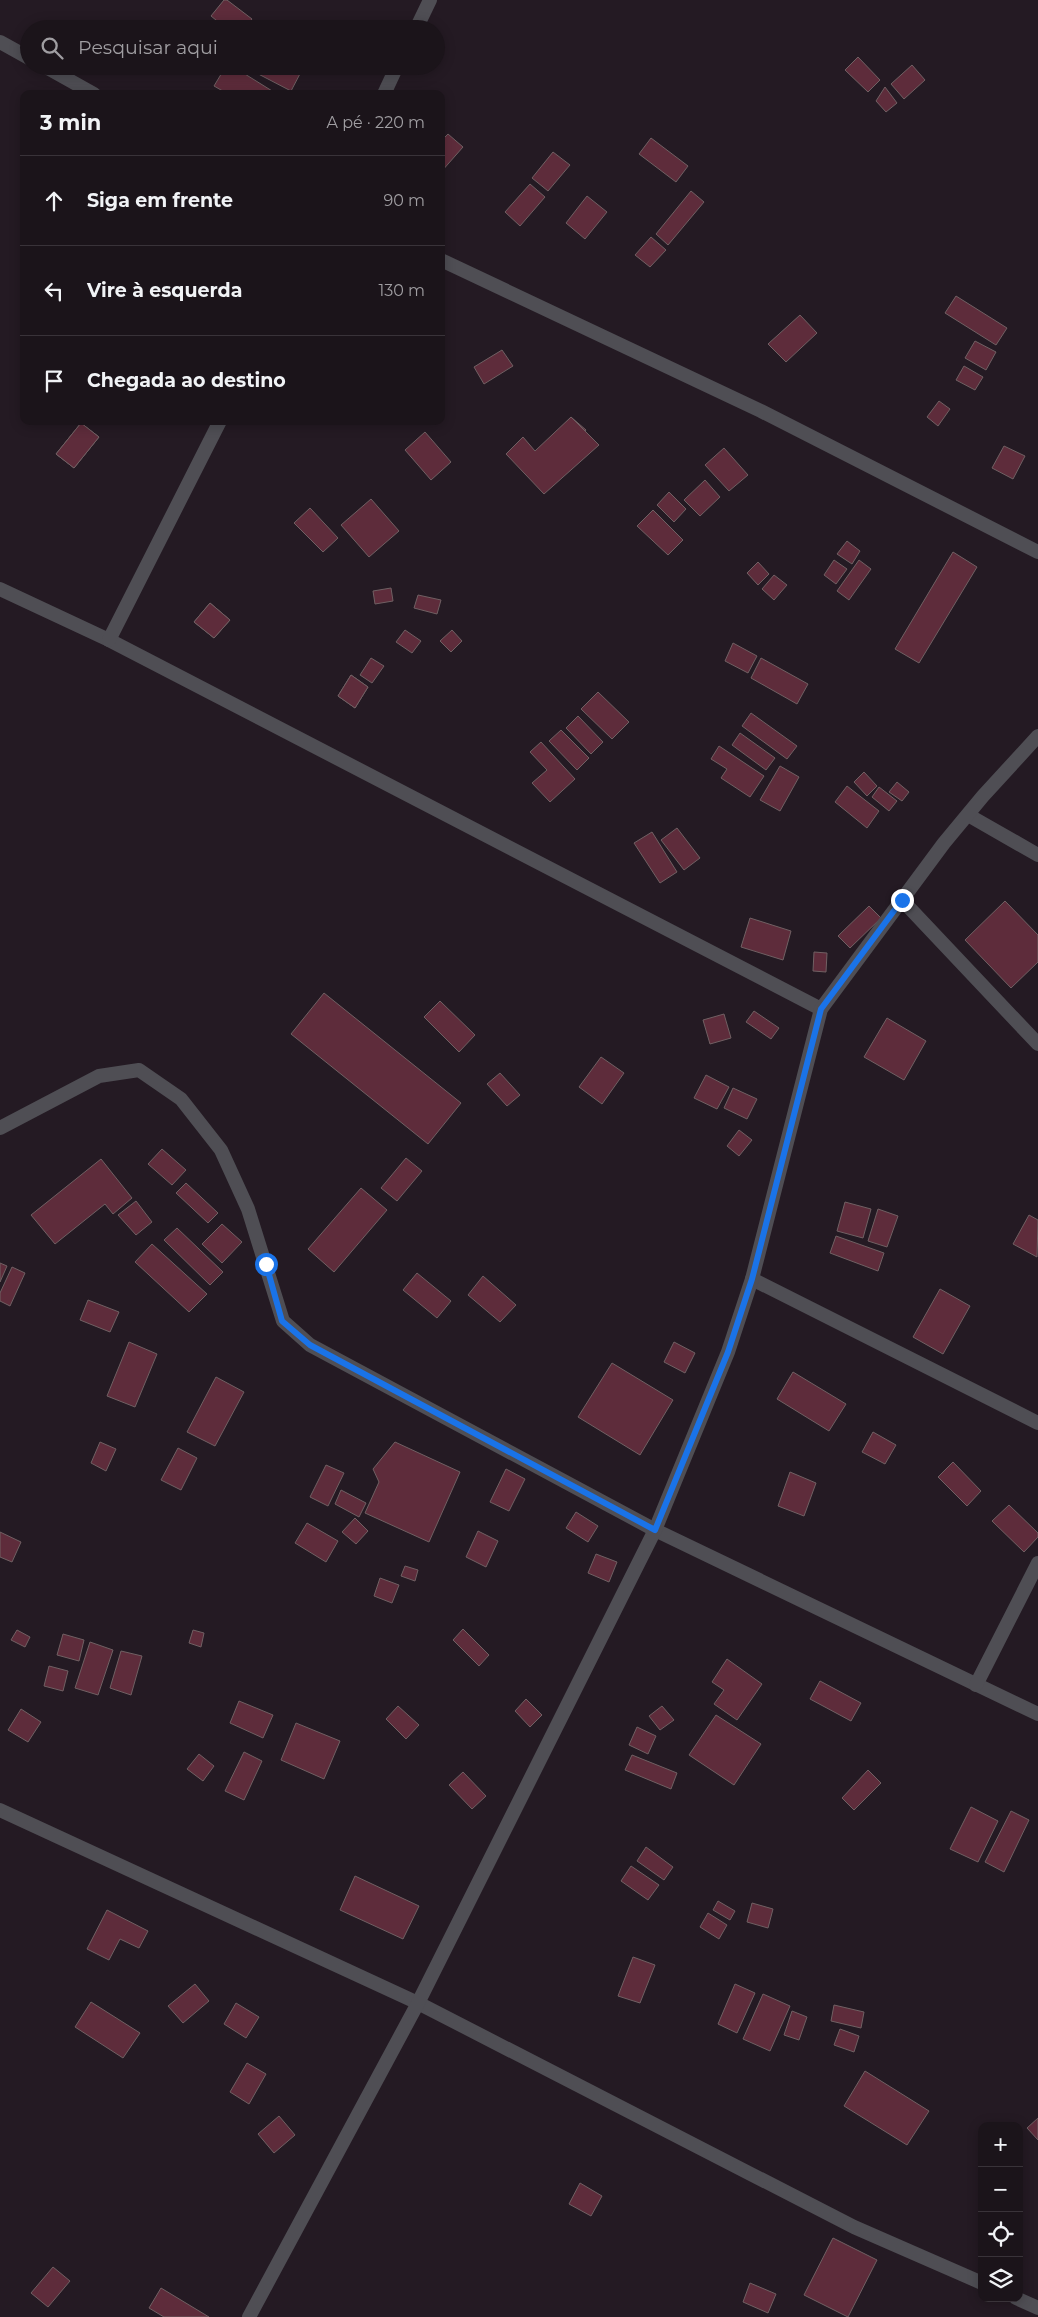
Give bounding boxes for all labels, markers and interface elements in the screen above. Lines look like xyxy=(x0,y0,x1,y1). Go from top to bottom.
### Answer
search box xyxy=(20,20,445,75)
icon: search xyxy=(38,34,66,62)
text: Pesquisar aqui xyxy=(78,36,218,59)
text: 3 min xyxy=(40,110,101,135)
text: A pé · 220 m xyxy=(327,113,425,132)
icon: ahead xyxy=(40,187,68,215)
text: Siga em frente xyxy=(87,189,233,212)
text: 90 m xyxy=(383,191,425,210)
icon: left xyxy=(40,277,68,305)
text: Vire à esquerda xyxy=(87,279,242,302)
text: 130 m xyxy=(378,281,425,300)
icon: arrive xyxy=(40,367,68,395)
text: Chegada ao destino xyxy=(87,369,286,392)
route end xyxy=(891,889,914,912)
route start xyxy=(255,1253,278,1276)
map controls xyxy=(978,2122,1023,2302)
button: + xyxy=(978,2122,1023,2167)
button: − xyxy=(978,2167,1023,2212)
button: locate xyxy=(978,2212,1023,2257)
button: layers xyxy=(978,2257,1023,2302)

